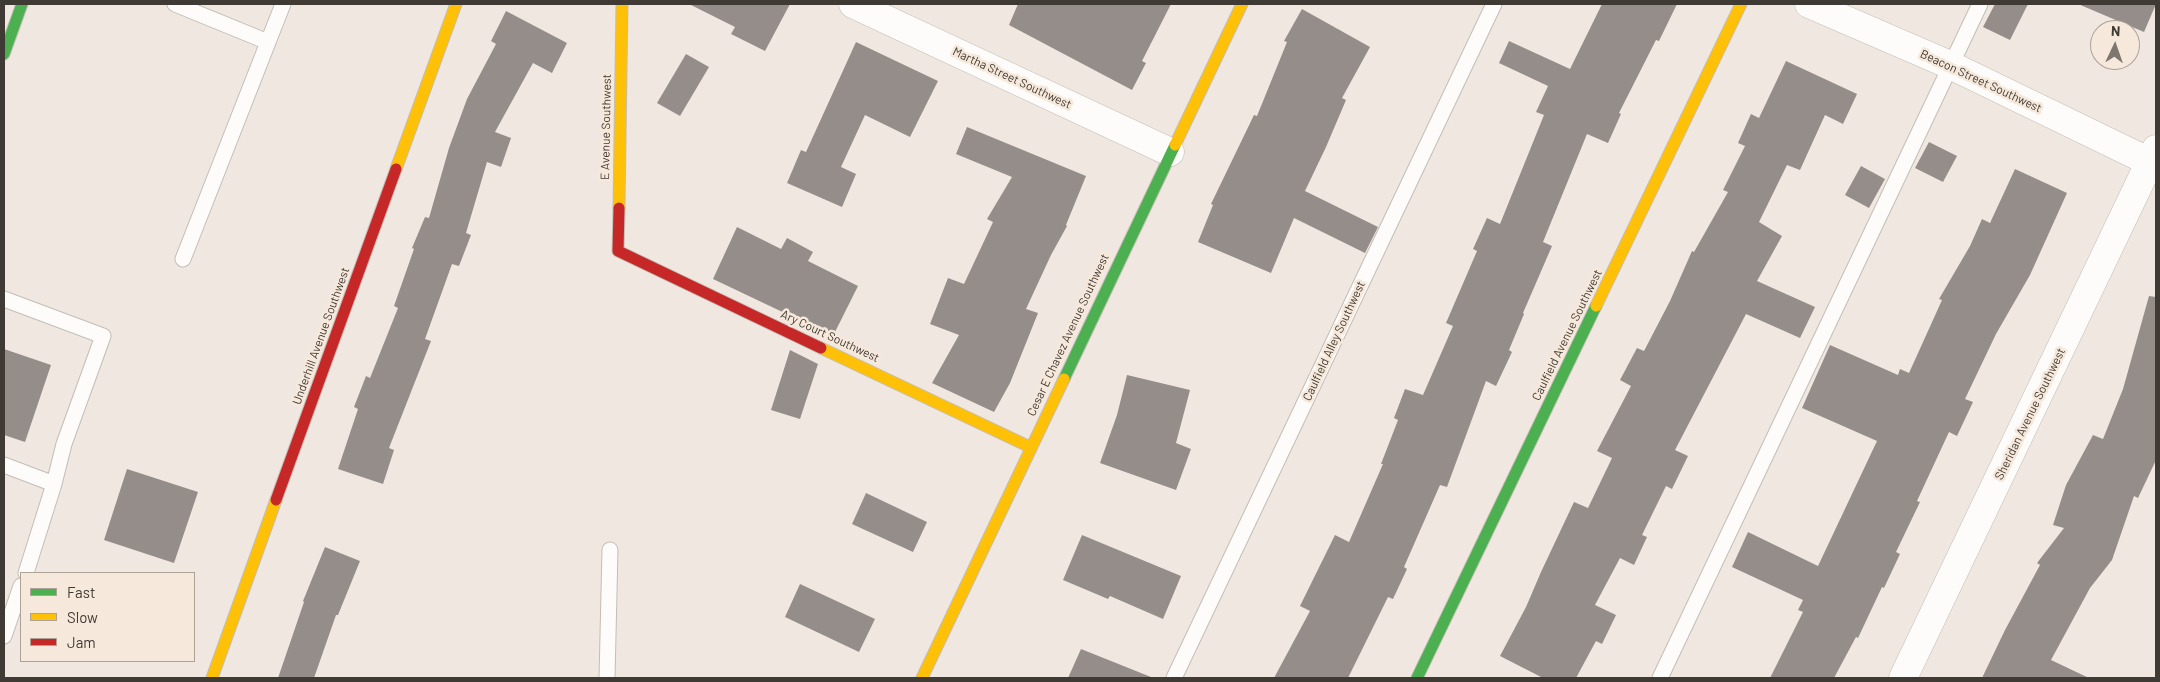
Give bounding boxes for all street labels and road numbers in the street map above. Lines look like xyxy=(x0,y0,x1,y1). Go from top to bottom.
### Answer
street label: Martha Street Southwest xyxy=(950,44,1074,112)
street label: Beacon Street Southwest xyxy=(1918,47,2044,115)
street label: E Avenue Southwest xyxy=(598,74,614,180)
street label: Cesar E Chavez Avenue Southwest xyxy=(1024,252,1112,418)
street label: Underhill Avenue Southwest xyxy=(289,265,353,407)
street label: Caulfield Avenue Southwest xyxy=(1529,267,1605,403)
street label: Caulfield Alley Southwest xyxy=(1300,279,1368,403)
street label: Ary Court Southwest xyxy=(778,307,882,365)
street label: Sheridan Avenue Southwest xyxy=(1992,346,2068,482)

